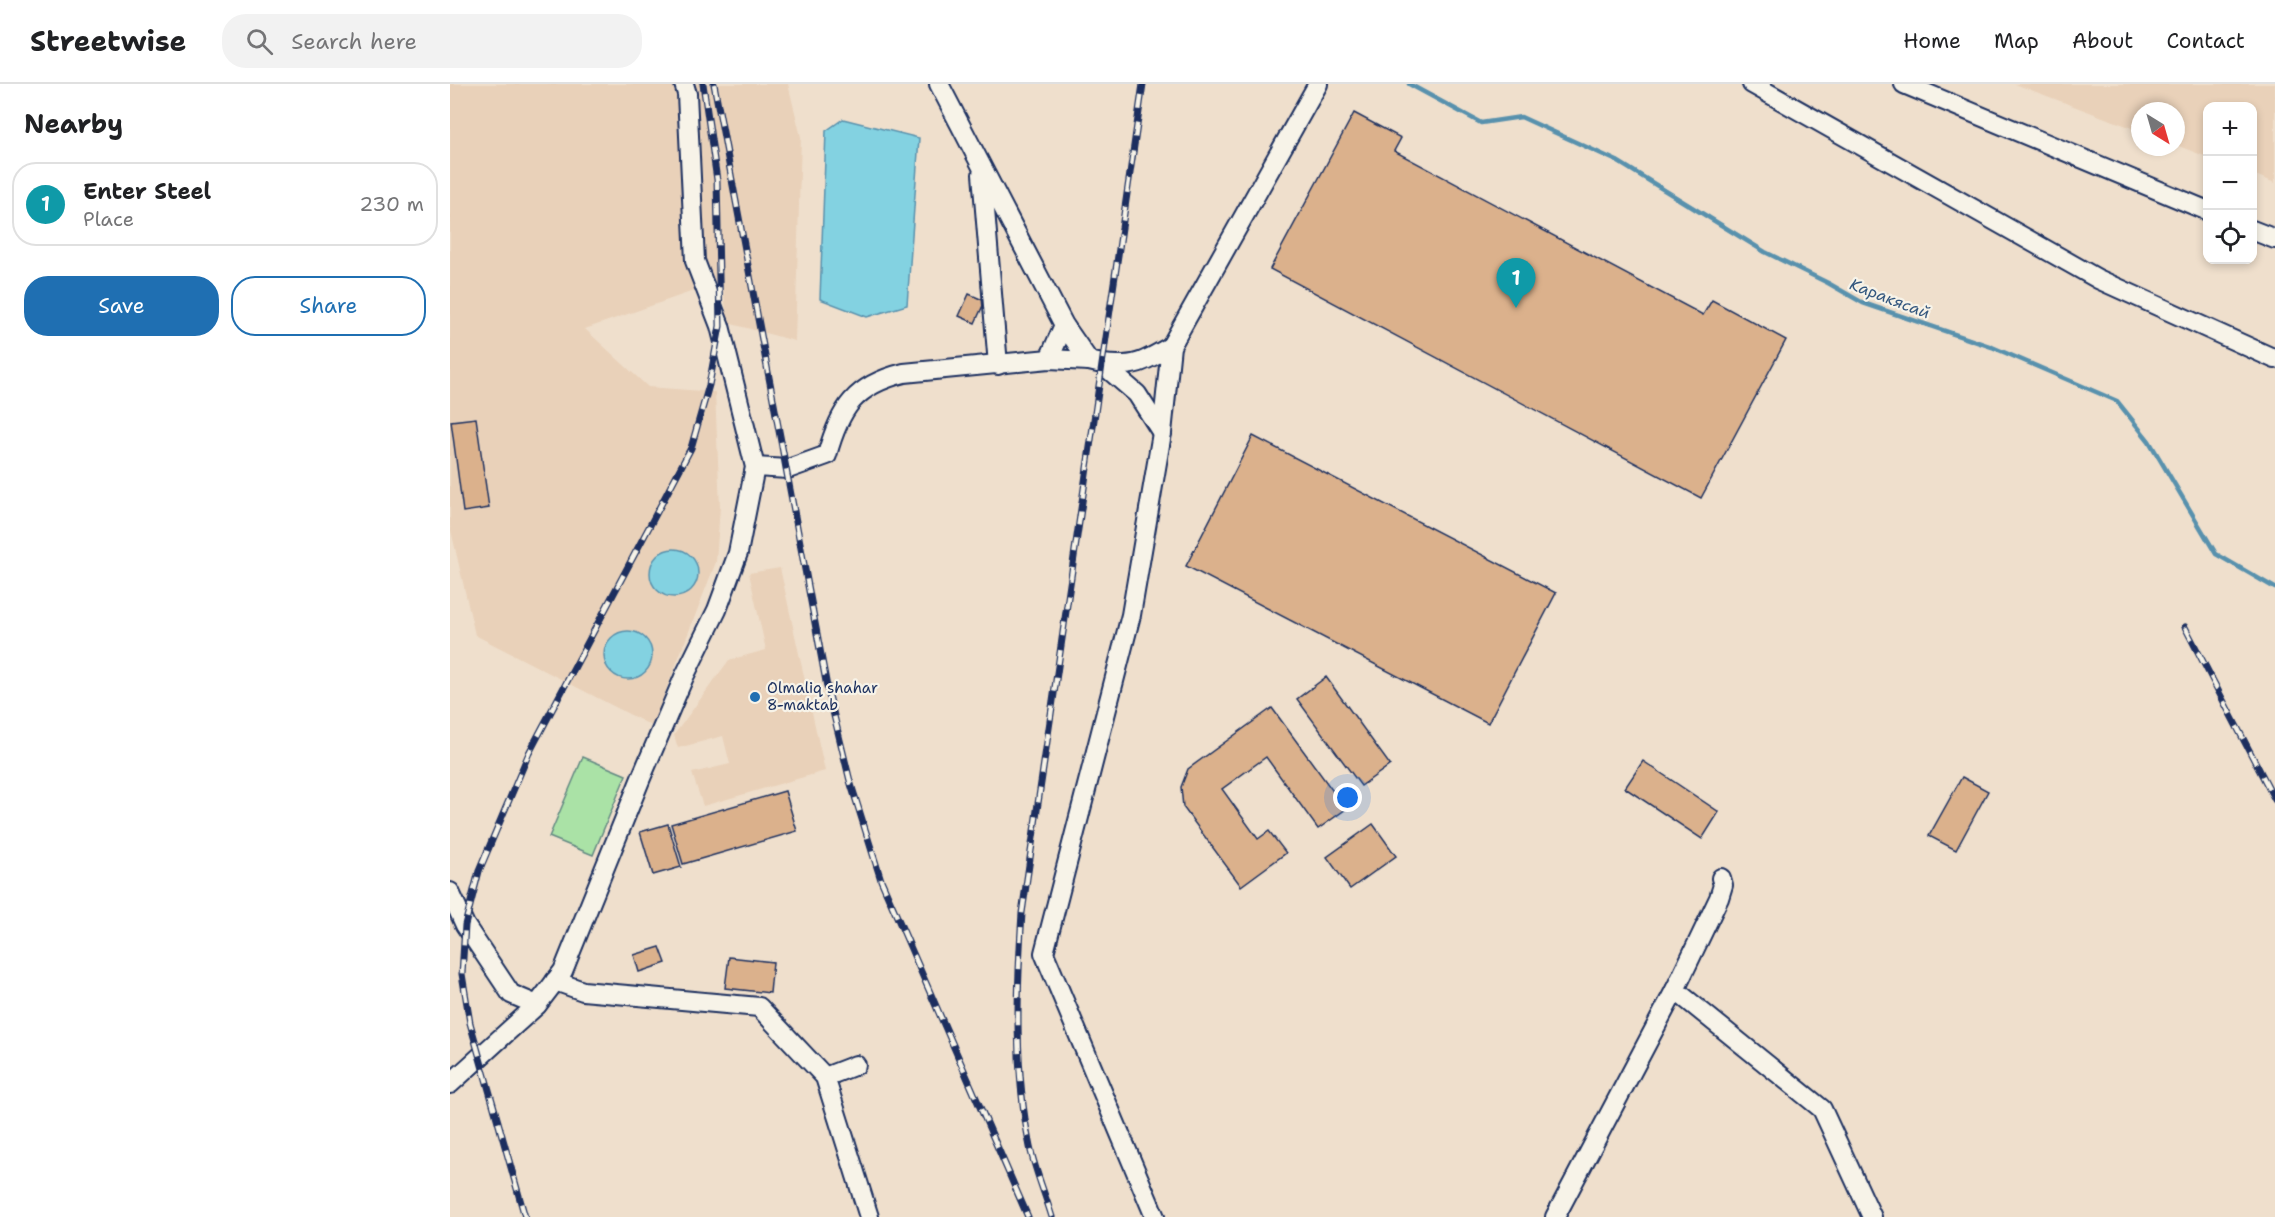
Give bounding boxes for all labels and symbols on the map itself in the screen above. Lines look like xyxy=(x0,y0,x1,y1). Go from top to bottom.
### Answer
north arrow xyxy=(2131,102,2185,156)
pin: 1 xyxy=(1496,258,1536,308)
water label: Каракясай xyxy=(1847,274,1933,323)
place label: Olmaliq shahar 8-maktab xyxy=(767,678,878,715)
marker: Olmaliq shahar 8-maktab xyxy=(748,690,762,704)
your location xyxy=(1333,783,1362,812)

